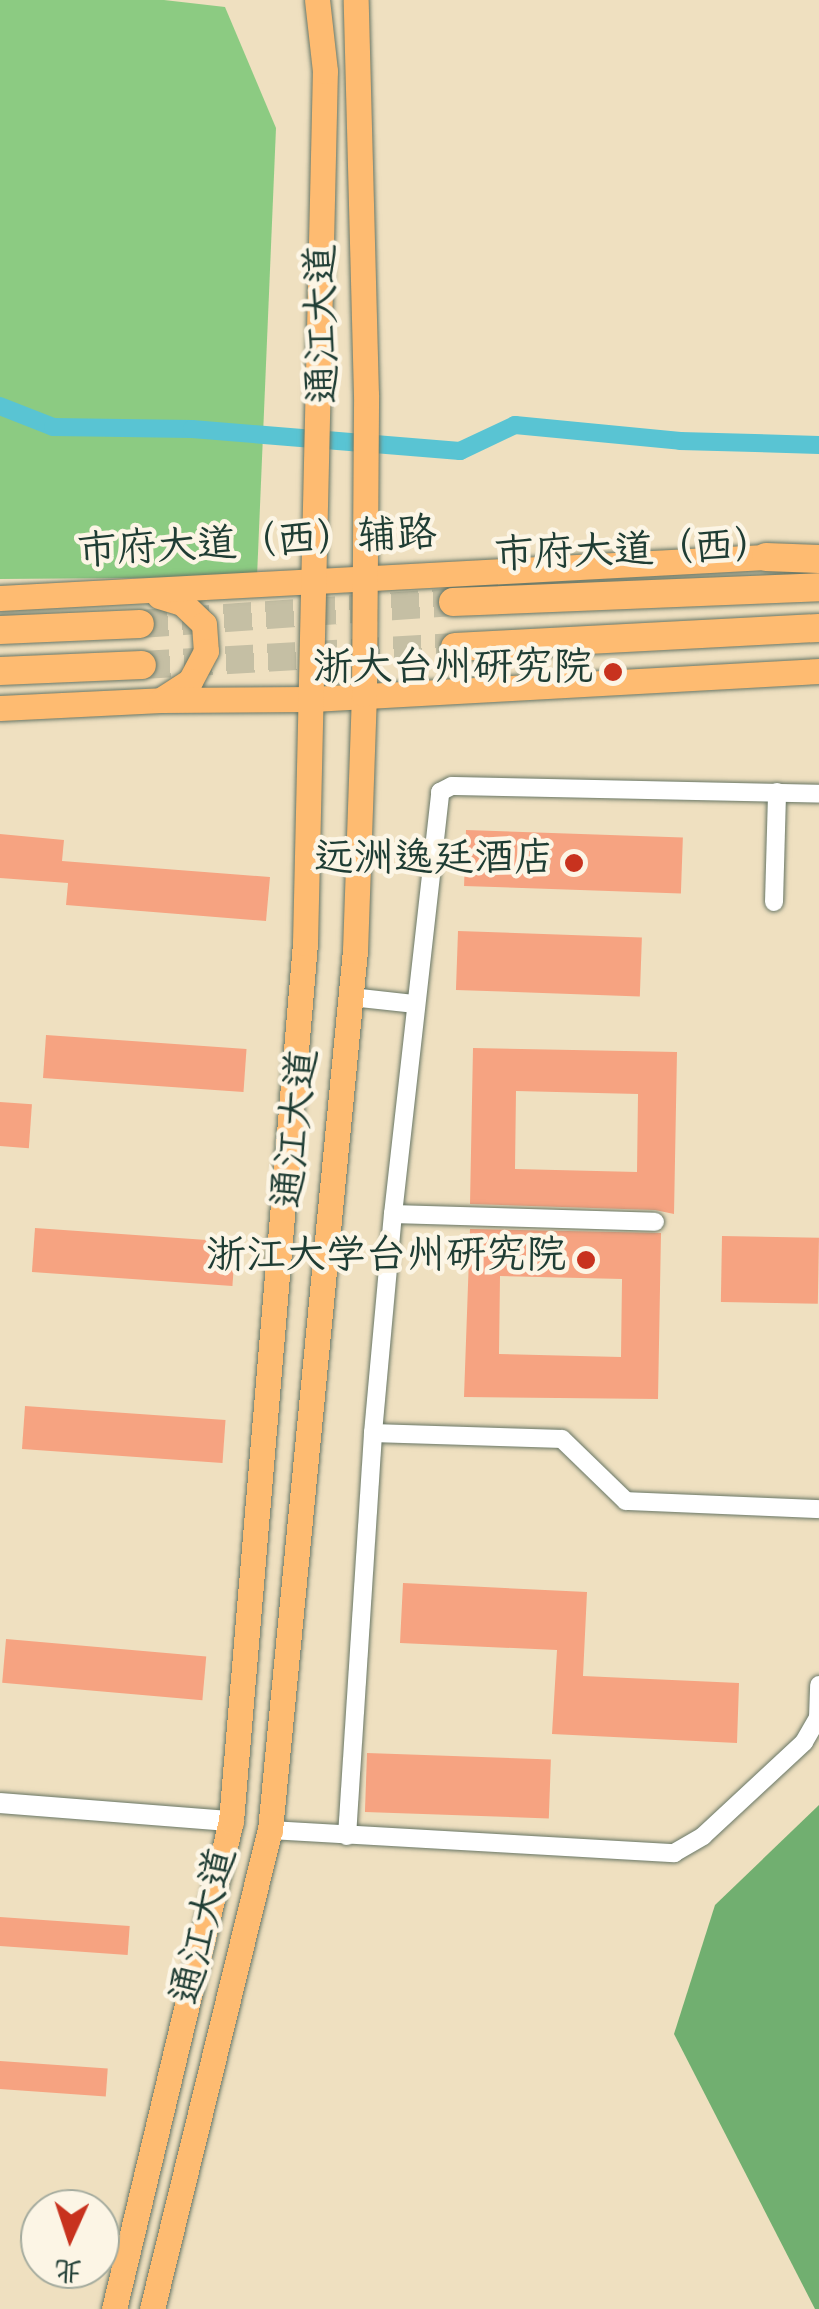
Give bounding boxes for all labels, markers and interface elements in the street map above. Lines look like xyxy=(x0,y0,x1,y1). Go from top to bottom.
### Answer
street label: 通江大道 xyxy=(302,244,352,404)
street label: 市府大道（西）辅路 xyxy=(76,514,438,580)
street label: 市府大道（西） xyxy=(493,526,775,584)
place label: 浙大台州研究院 xyxy=(313,648,593,696)
marker: 浙大台州研究院 xyxy=(602,661,624,683)
place label: 远洲逸廷酒店 xyxy=(314,839,554,887)
marker: 远洲逸廷酒店 xyxy=(563,852,585,874)
street label: 通江大道 xyxy=(268,1047,332,1211)
place label: 浙江大学台州研究院 xyxy=(206,1236,566,1284)
marker: 浙江大学台州研究院 xyxy=(575,1249,597,1271)
street label: 通江大道 xyxy=(165,1844,251,2010)
north arrow xyxy=(20,2189,120,2289)
text: 北 xyxy=(54,2246,84,2288)

